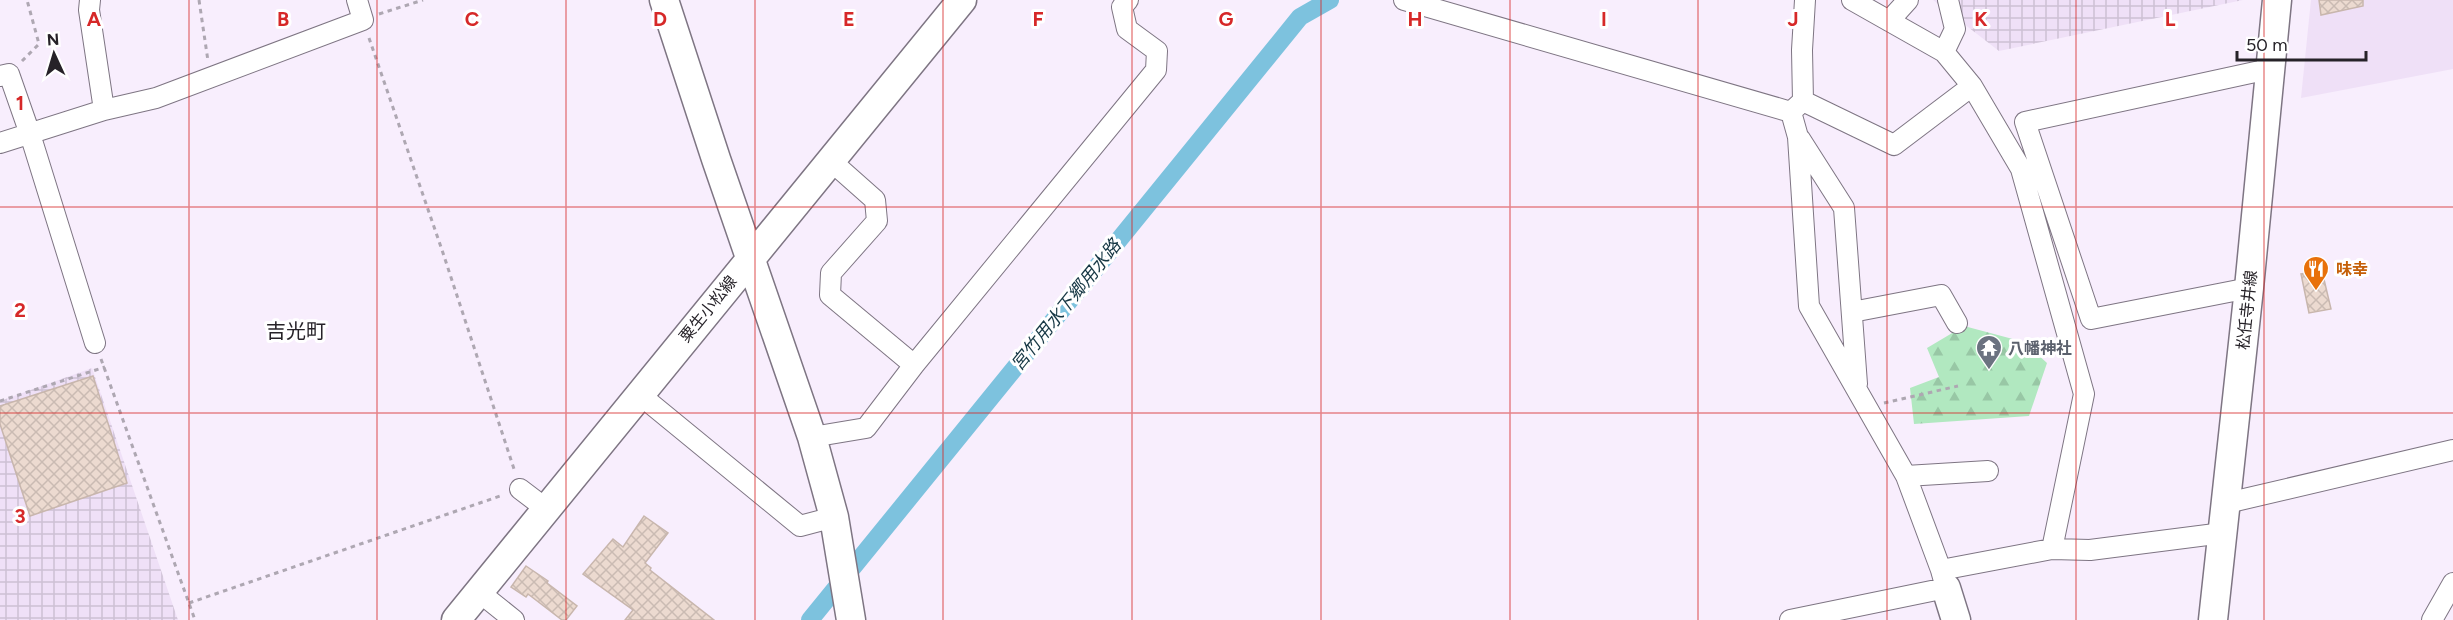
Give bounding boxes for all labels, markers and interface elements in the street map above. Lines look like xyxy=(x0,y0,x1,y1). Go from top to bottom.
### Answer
text: A xyxy=(87,7,102,31)
text: B xyxy=(277,7,289,31)
text: C xyxy=(465,7,479,31)
text: D xyxy=(653,7,667,31)
text: E xyxy=(843,7,855,31)
text: F xyxy=(1032,7,1044,31)
text: G xyxy=(1219,7,1234,31)
text: H xyxy=(1408,7,1423,31)
text: I xyxy=(1601,7,1607,31)
text: J xyxy=(1787,7,1799,31)
text: K xyxy=(1974,7,1988,31)
text: L xyxy=(2165,7,2176,31)
north arrow xyxy=(24,24,84,84)
scale bar xyxy=(2237,24,2366,62)
text: N xyxy=(46,30,60,49)
text: 50 m xyxy=(2246,34,2288,56)
text: 1 xyxy=(16,91,24,115)
water label: 宮竹用水下郷用水路 xyxy=(1006,234,1127,375)
restaurant icon: 味幸 xyxy=(2301,254,2331,292)
place label: 味幸 xyxy=(2336,260,2368,279)
street label: 松任寺井線 xyxy=(2233,269,2261,351)
street label: 粟生小松線 xyxy=(675,272,741,346)
text: 2 xyxy=(14,298,26,322)
district label: 吉光町 xyxy=(266,319,326,343)
temple icon: 八幡神社 xyxy=(1974,333,2004,371)
place label: 八幡神社 xyxy=(2008,339,2072,358)
text: 3 xyxy=(14,504,26,528)

